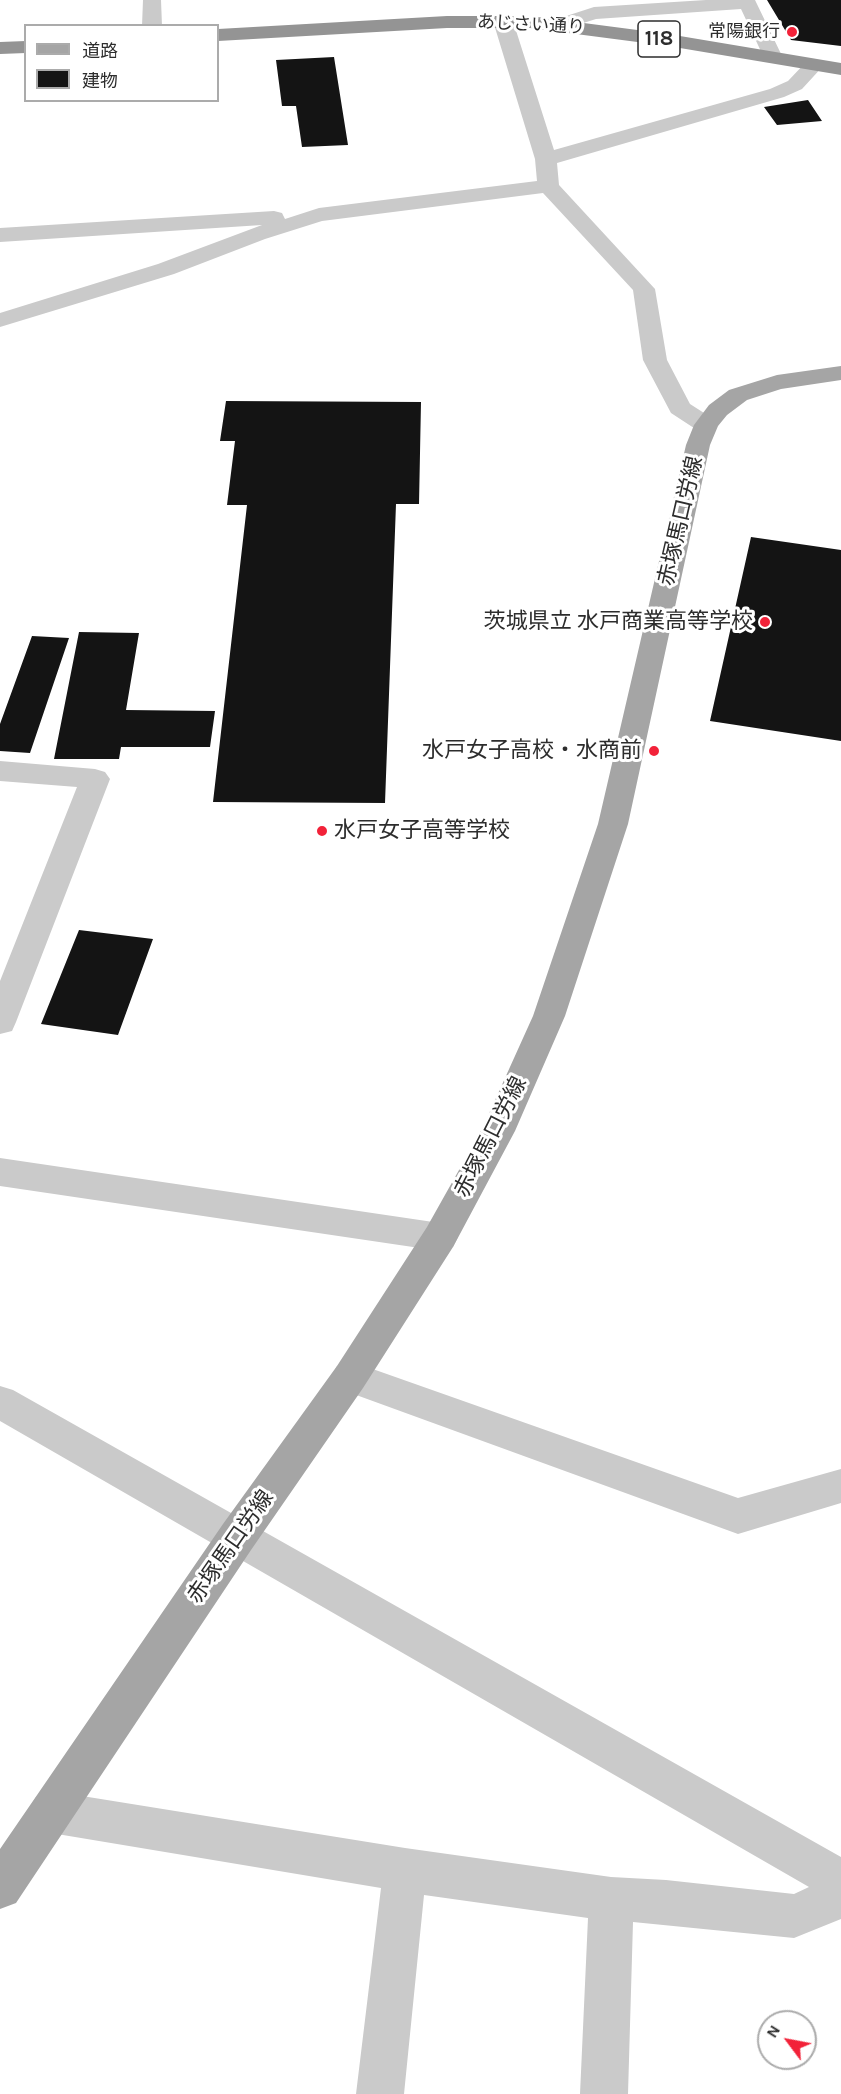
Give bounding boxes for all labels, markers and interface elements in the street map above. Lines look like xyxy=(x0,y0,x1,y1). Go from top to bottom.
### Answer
street label: あじさい通り xyxy=(477,11,585,39)
road number: 118 xyxy=(638,21,680,57)
place label: 常陽銀行 xyxy=(708,21,780,43)
legend xyxy=(24,24,219,102)
marker: 常陽銀行 xyxy=(785,25,799,39)
text: 道路 xyxy=(82,40,118,62)
text: 建物 xyxy=(82,70,118,92)
street label: 赤塚馬口労線 xyxy=(653,454,709,588)
place label: 茨城県立 水戸商業高等学校 xyxy=(484,609,753,635)
marker: 茨城県立 水戸商業高等学校 xyxy=(758,615,772,629)
place label: 水戸女子高校・水商前 xyxy=(422,738,642,764)
marker: 水戸女子高校・水商前 xyxy=(647,744,661,758)
place label: 水戸女子高等学校 xyxy=(334,818,510,844)
marker: 水戸女子高等学校 xyxy=(315,824,329,838)
street label: 赤塚馬口労線 xyxy=(449,1072,533,1202)
street label: 赤塚馬口労線 xyxy=(182,1485,280,1609)
north arrow xyxy=(757,2010,817,2070)
text: N xyxy=(762,2021,784,2041)

